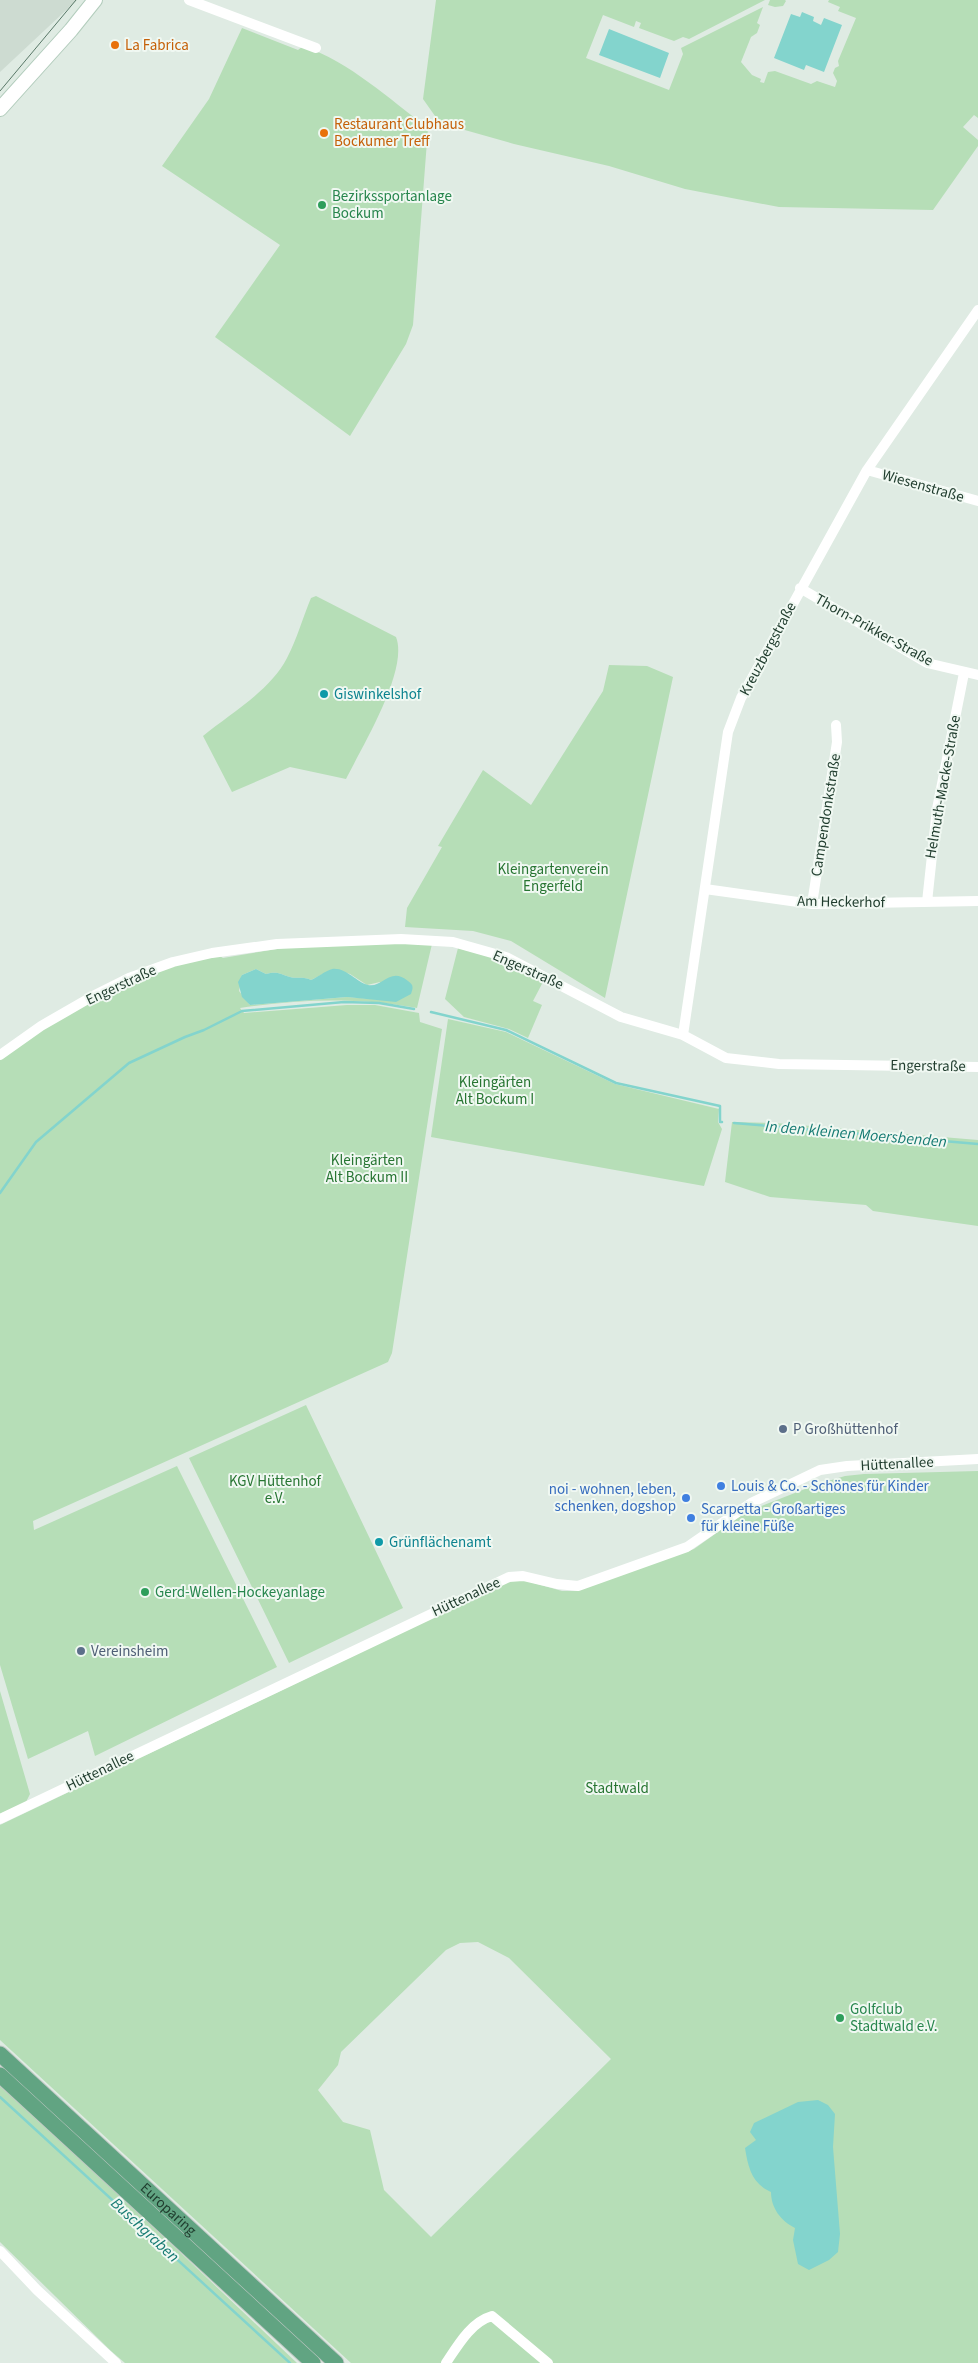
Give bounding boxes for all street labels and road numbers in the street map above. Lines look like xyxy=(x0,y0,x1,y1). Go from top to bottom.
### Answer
street label: Wiesenstraße xyxy=(880,464,966,508)
street label: Thorn-Prikker-Straße xyxy=(811,589,937,671)
street label: Kreuzbergstraße xyxy=(734,598,802,700)
street label: Helmuth-Macke-Straße xyxy=(920,714,966,860)
street label: Campendonkstraße xyxy=(806,752,846,878)
street label: Am Heckerhof xyxy=(797,891,886,913)
street label: Engerstraße xyxy=(489,945,567,995)
street label: Engerstraße xyxy=(82,960,160,1010)
street label: Engerstraße xyxy=(890,1055,966,1077)
street label: Hüttenallee xyxy=(860,1452,934,1476)
street label: Hüttenallee xyxy=(428,1572,504,1622)
street label: Hüttenallee xyxy=(62,1745,138,1797)
street label: Europaring xyxy=(136,2178,202,2241)

